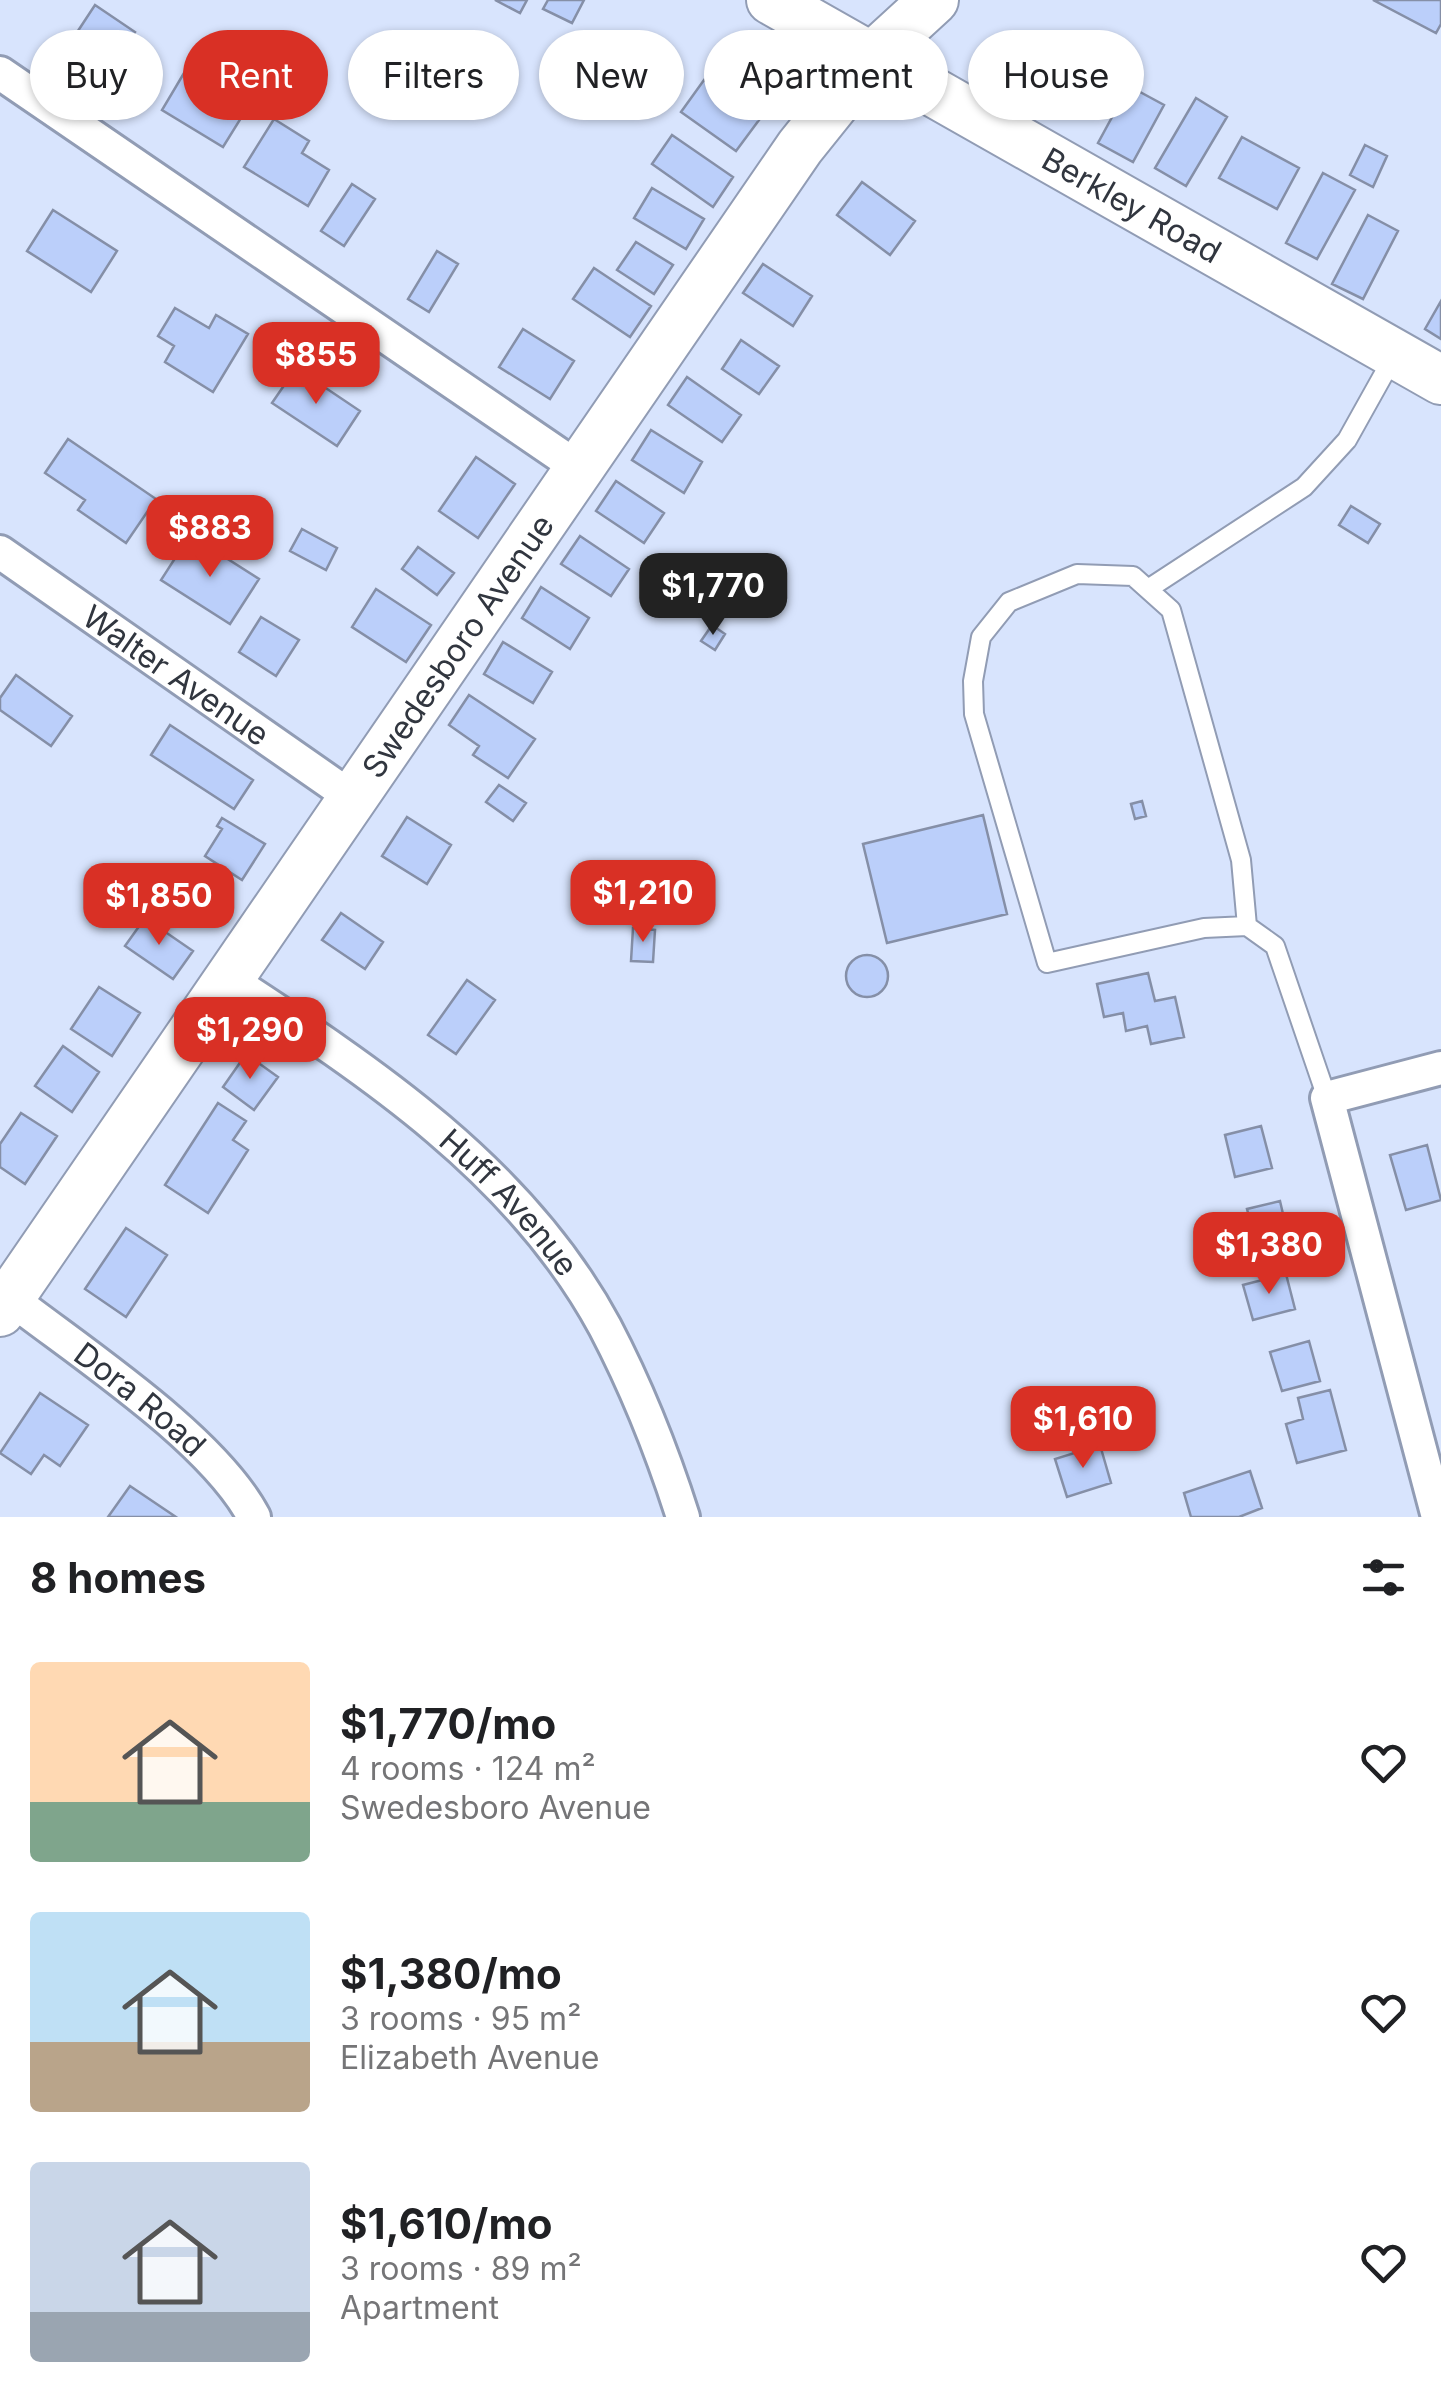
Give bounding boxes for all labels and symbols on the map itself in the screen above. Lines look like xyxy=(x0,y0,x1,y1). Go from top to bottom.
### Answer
street label: Berkley Road xyxy=(1036,139,1228,271)
pin: $855 xyxy=(257,322,375,407)
pin: $883 xyxy=(151,495,269,580)
street label: Swedesboro Avenue xyxy=(353,507,561,785)
pin: $1,770 xyxy=(632,553,794,638)
street label: Walter Avenue xyxy=(76,597,277,753)
pin: $1,210 xyxy=(562,860,724,945)
pin: $1,850 xyxy=(78,863,240,948)
pin: $1,290 xyxy=(169,997,331,1082)
street label: Huff Avenue xyxy=(432,1120,587,1283)
pin: $1,380 xyxy=(1188,1212,1350,1297)
street label: Dora Road xyxy=(67,1333,215,1464)
pin: $1,610 xyxy=(1002,1386,1164,1471)

